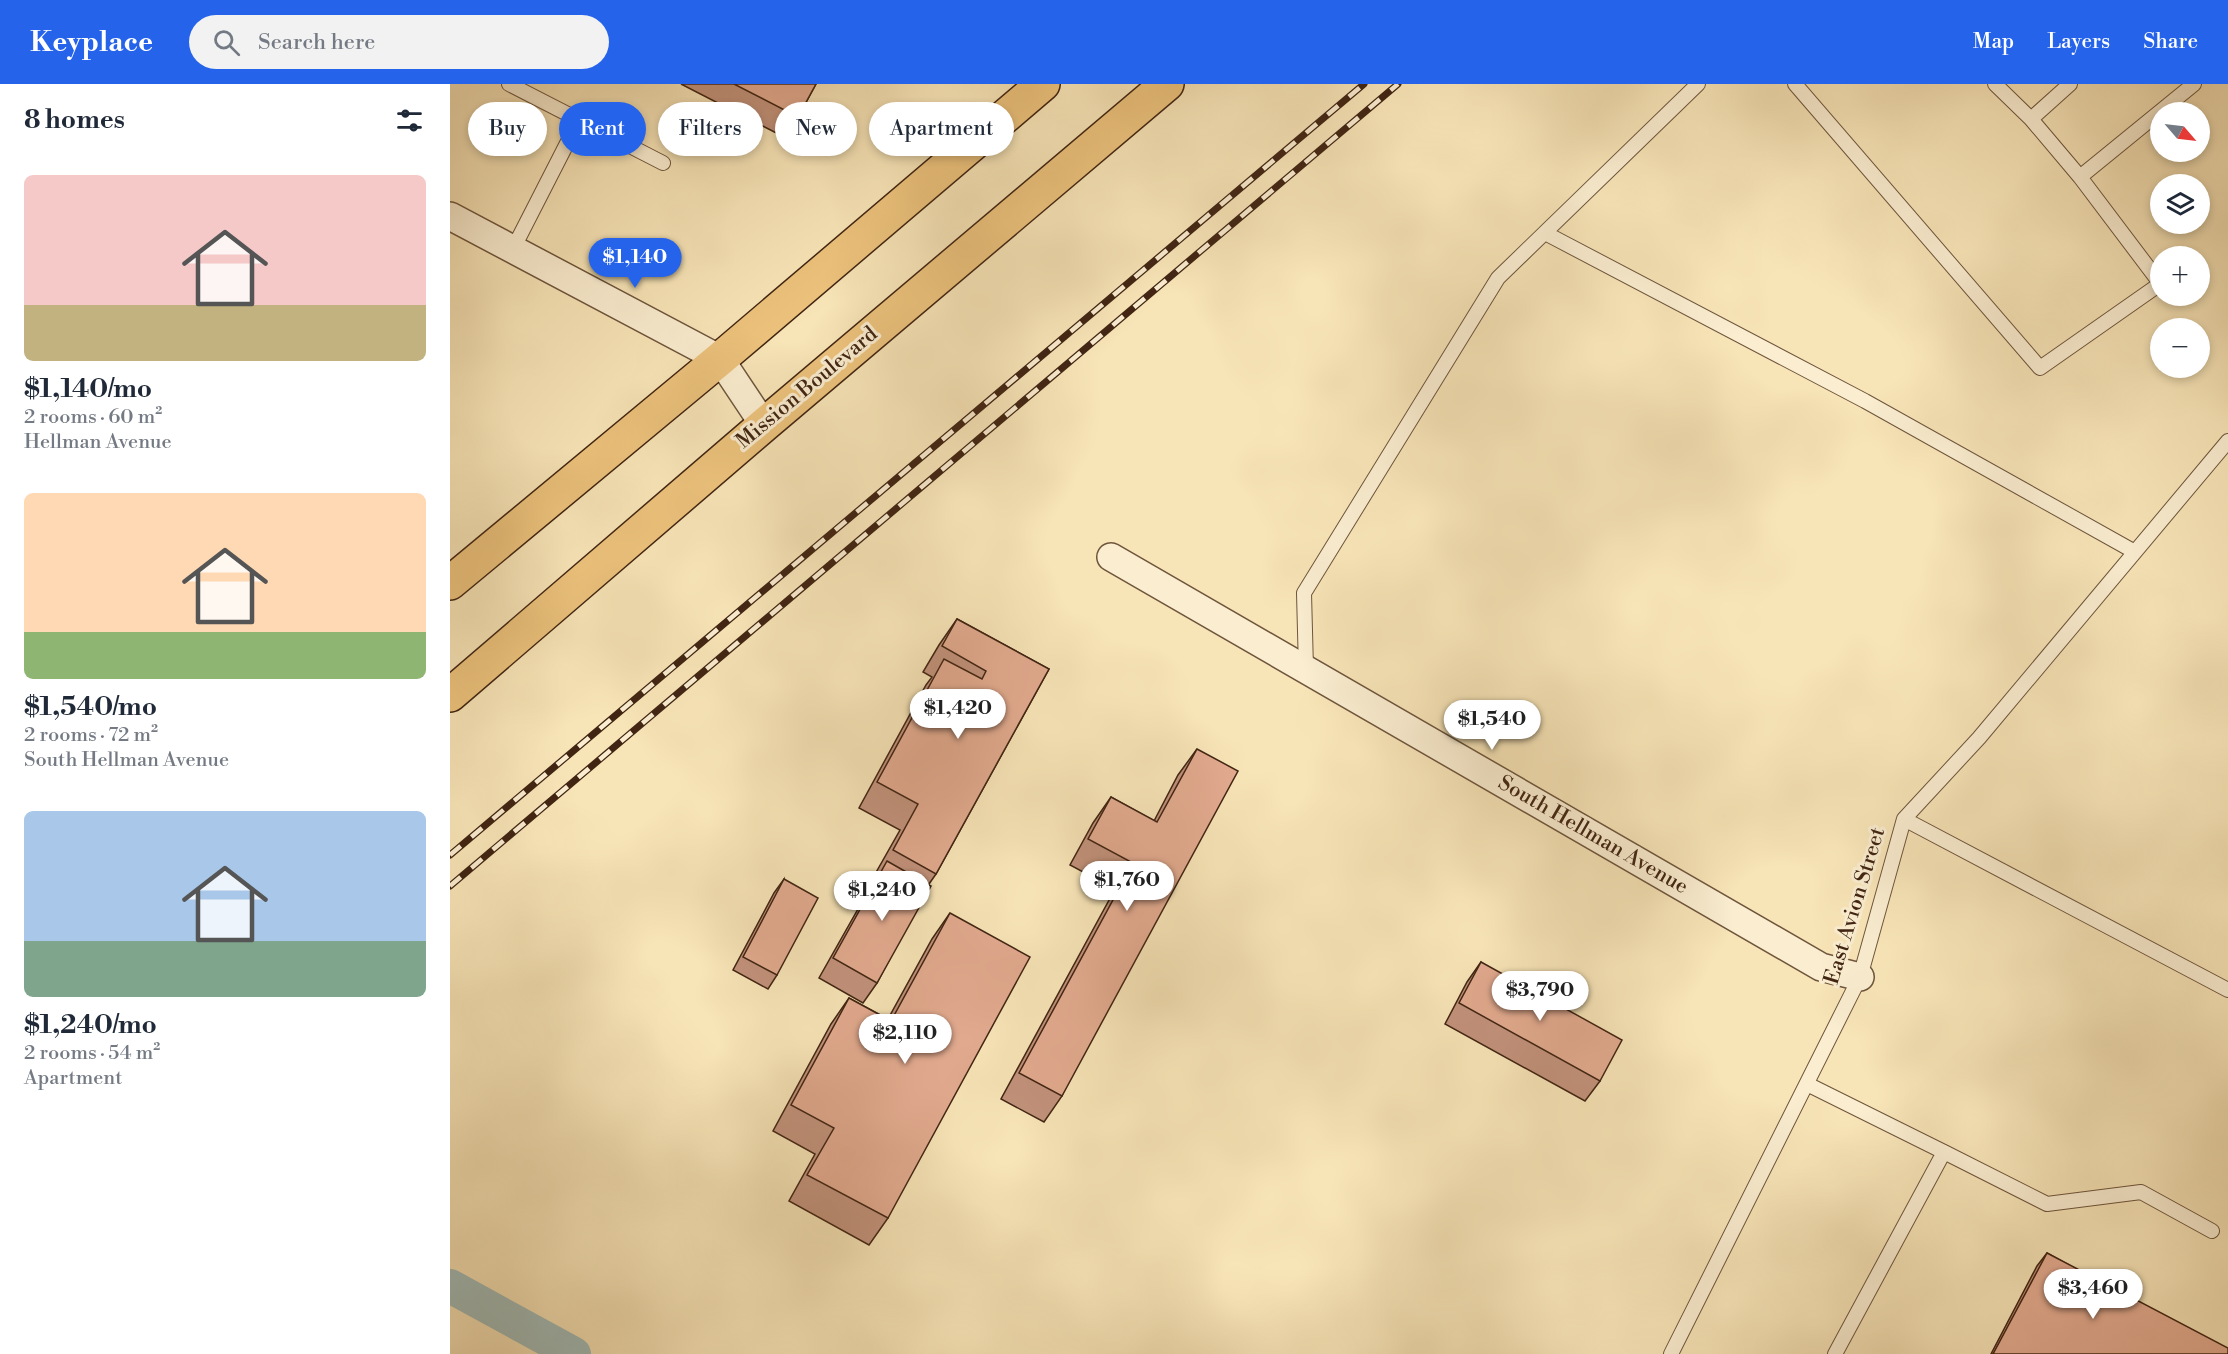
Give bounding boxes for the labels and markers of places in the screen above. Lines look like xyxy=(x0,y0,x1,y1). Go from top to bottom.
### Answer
pin: $1,140 xyxy=(586,238,684,289)
pin: $1,420 xyxy=(909,689,1007,740)
pin: $1,540 xyxy=(1443,700,1541,751)
pin: $1,760 xyxy=(1078,861,1176,912)
pin: $1,240 xyxy=(833,871,931,922)
pin: $3,790 xyxy=(1491,971,1589,1022)
pin: $2,110 xyxy=(856,1014,954,1065)
pin: $3,460 xyxy=(2044,1269,2142,1320)

